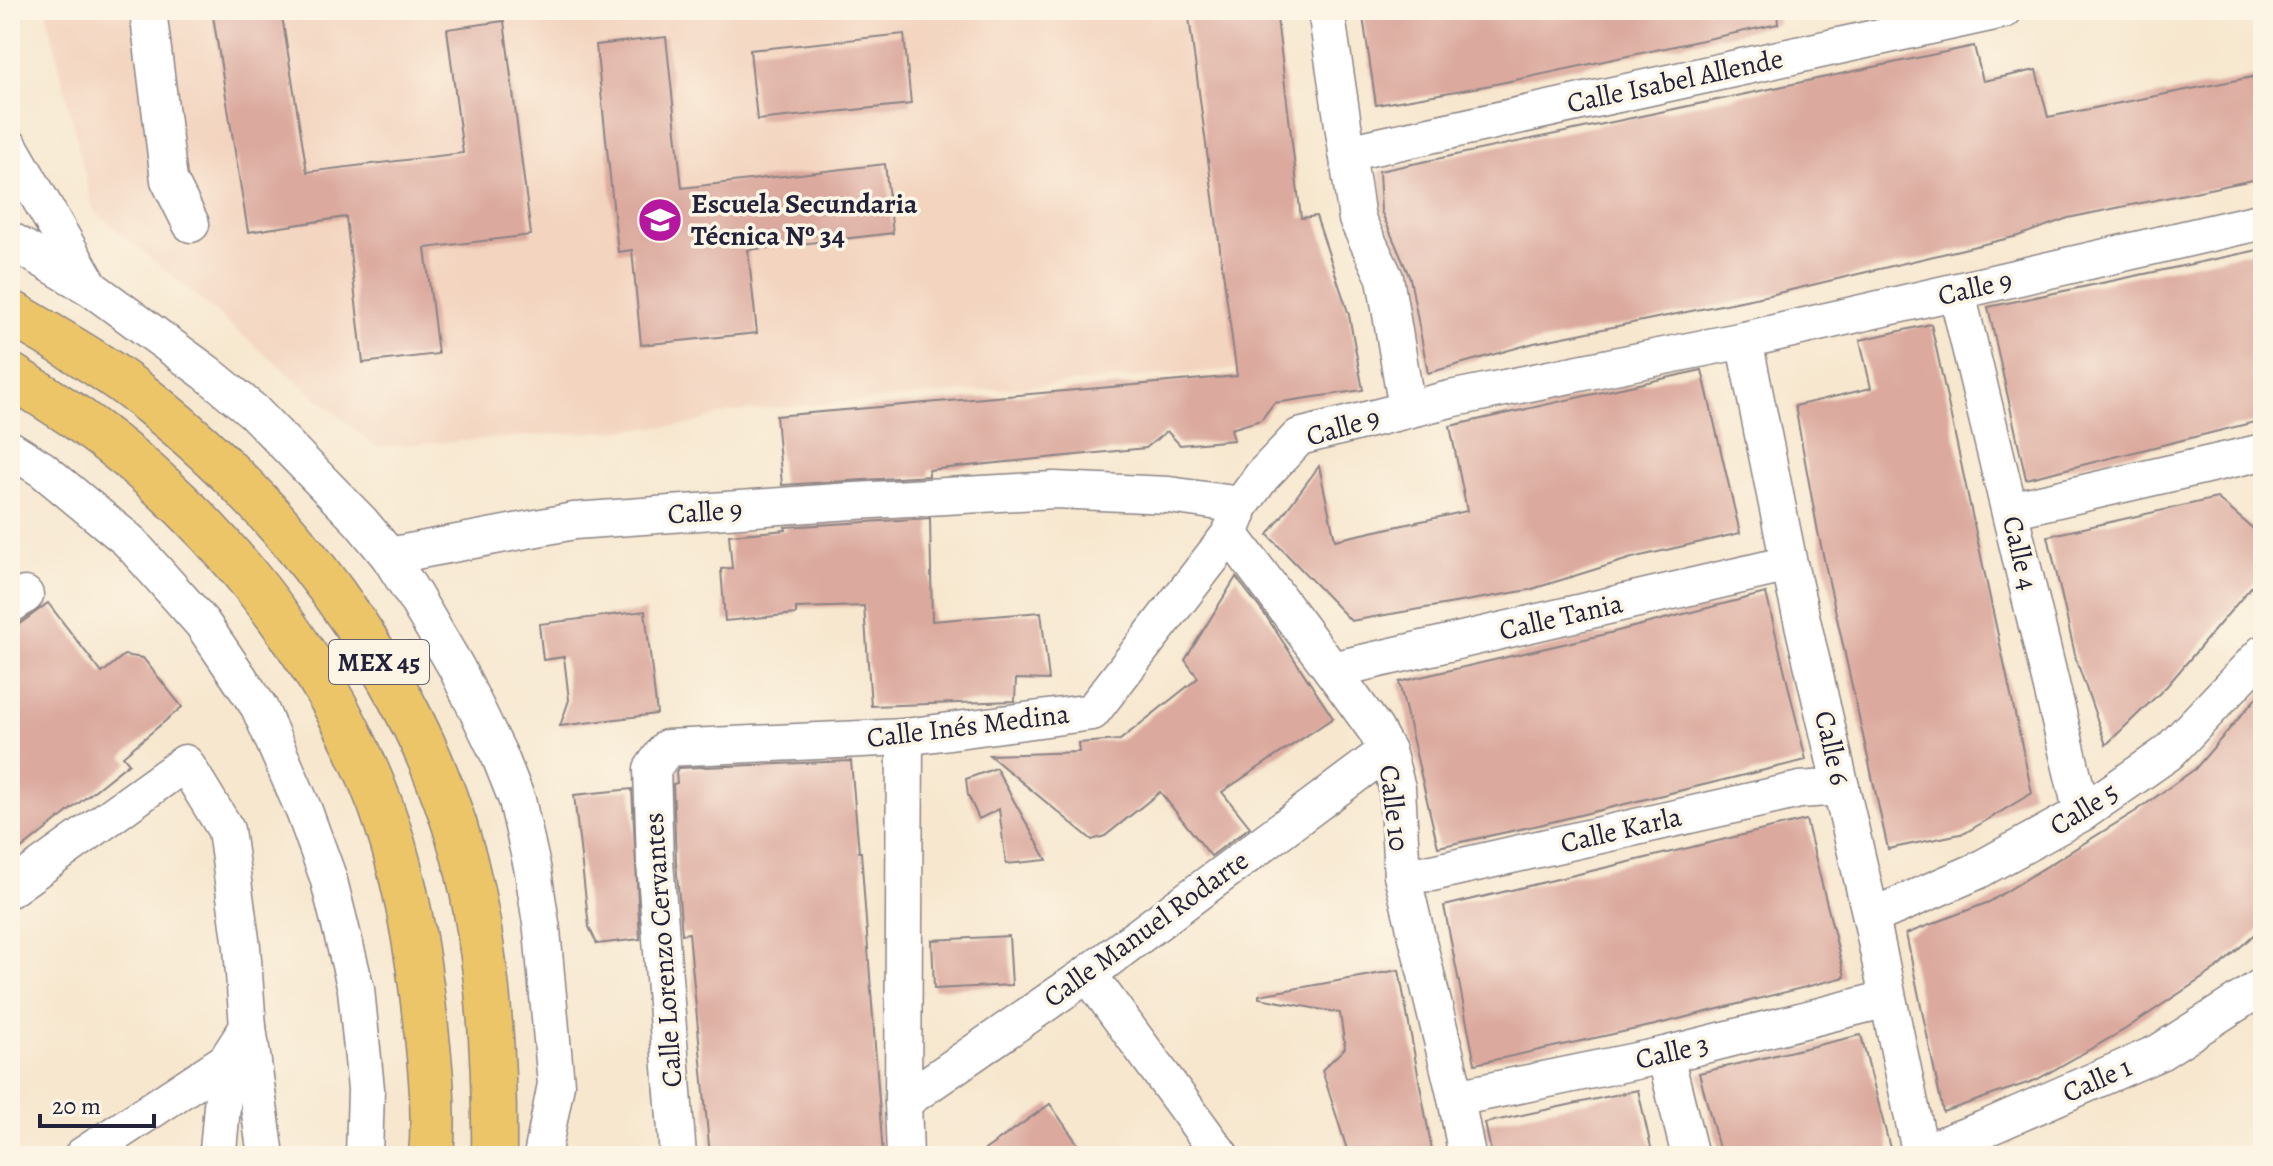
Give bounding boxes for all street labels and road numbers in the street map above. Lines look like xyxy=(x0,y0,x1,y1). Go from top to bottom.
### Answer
street label: Calle Isabel Allende xyxy=(1563,40,1787,122)
street label: Calle 9 xyxy=(1934,261,2016,315)
street label: Calle 9 xyxy=(1302,398,1384,456)
street label: Calle 9 xyxy=(666,490,744,534)
street label: Calle 4 xyxy=(1993,512,2047,594)
street label: Calle Tania xyxy=(1496,584,1626,650)
road number: MEX 45 xyxy=(329,640,429,684)
street label: Calle Inés Medina xyxy=(865,695,1071,757)
street label: Calle 6 xyxy=(1805,707,1859,789)
street label: Calle 10 xyxy=(1370,763,1418,853)
street label: Calle 5 xyxy=(2042,773,2126,845)
street label: Calle Karla xyxy=(1557,798,1685,862)
street label: Calle Lorenzo Cervantes xyxy=(634,811,692,1089)
street label: Calle Manuel Rodarte xyxy=(1036,842,1256,1016)
street label: Calle 3 xyxy=(1632,1025,1712,1079)
street label: Calle 1 xyxy=(2056,1048,2138,1112)

